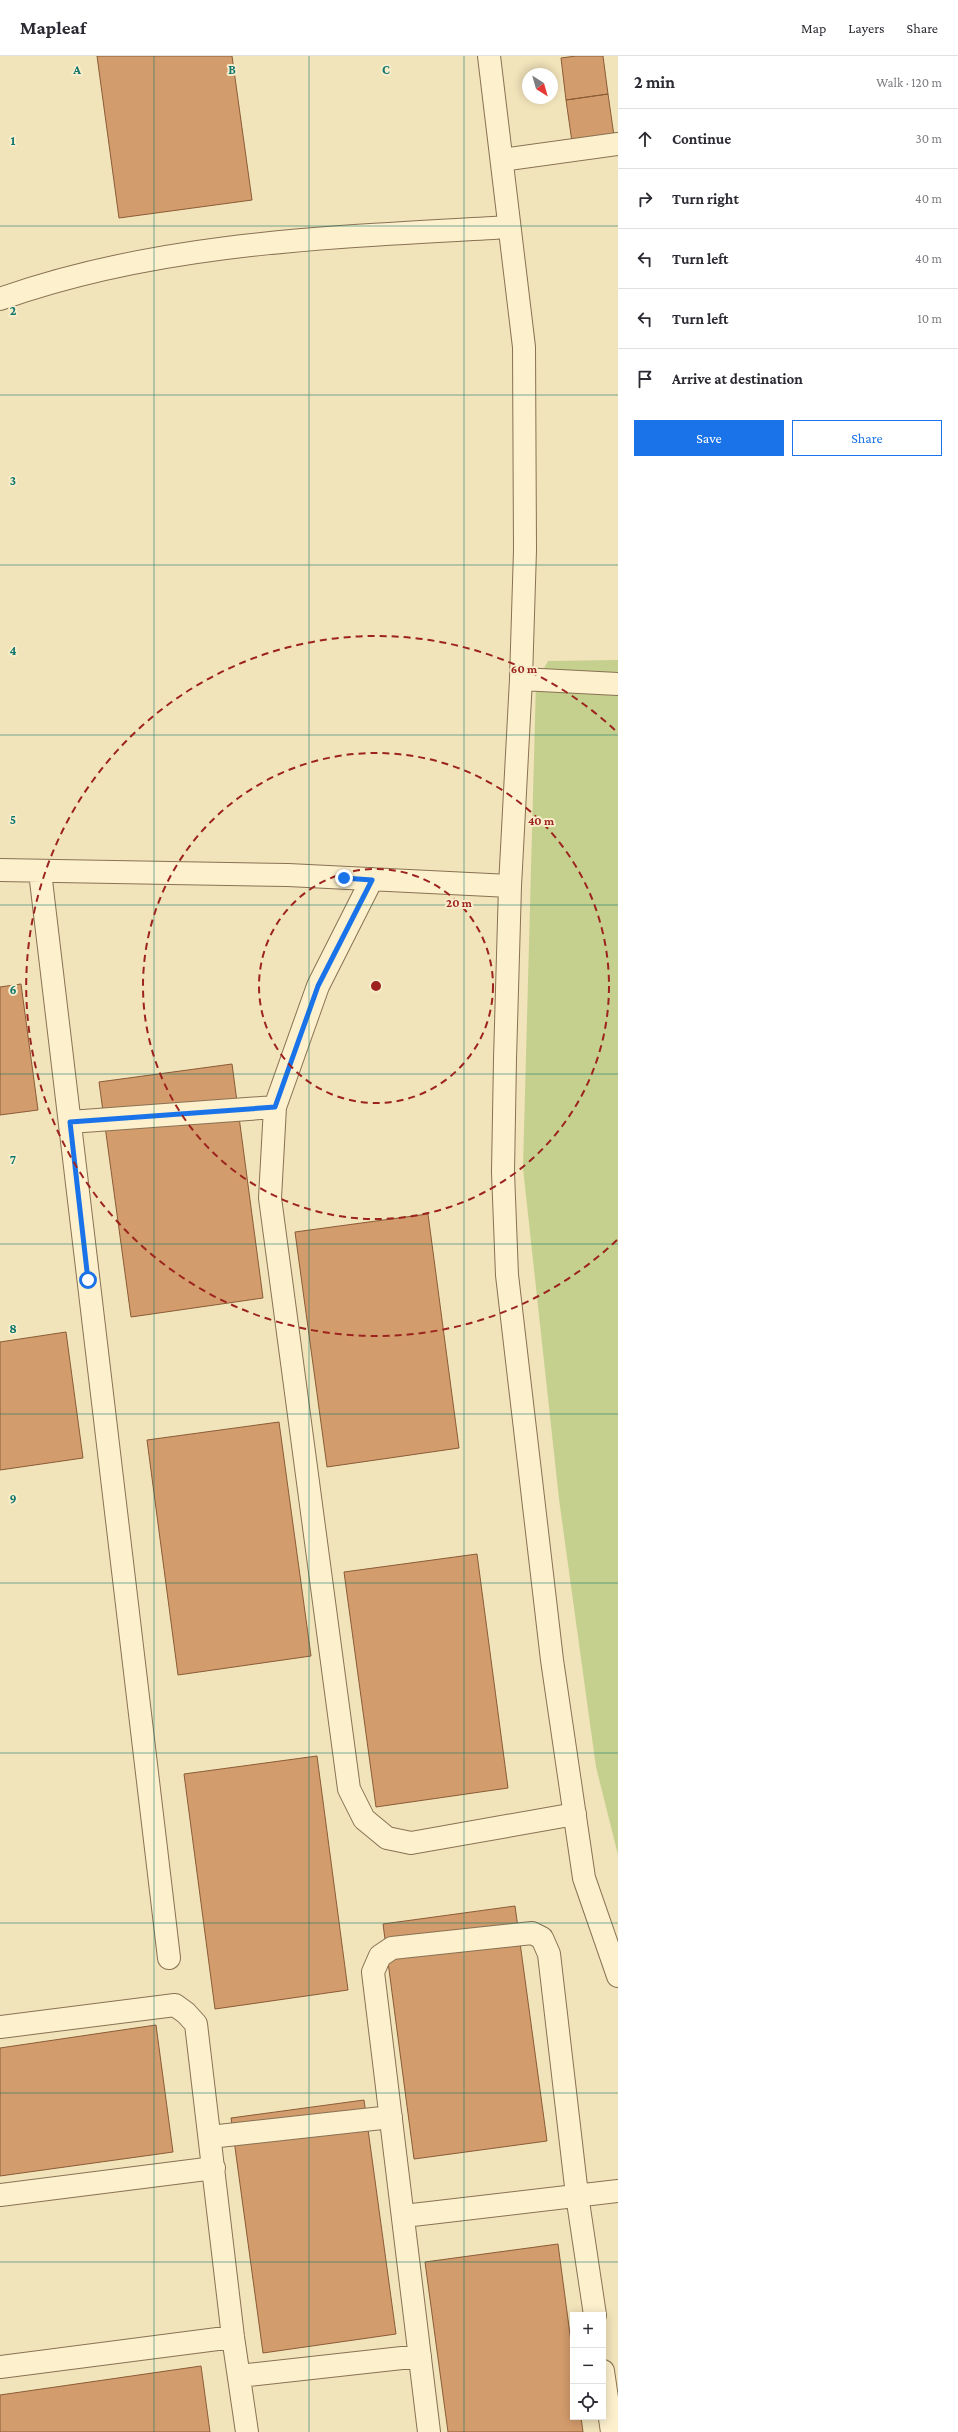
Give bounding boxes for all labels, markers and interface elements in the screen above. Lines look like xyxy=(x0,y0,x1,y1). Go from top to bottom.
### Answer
text: Mapleaf xyxy=(20,17,86,38)
text: Map xyxy=(801,20,826,36)
text: Layers xyxy=(848,20,885,36)
text: Share xyxy=(907,20,938,36)
text: A xyxy=(72,62,81,77)
text: B xyxy=(228,62,236,77)
text: C xyxy=(382,62,390,77)
north arrow xyxy=(522,68,558,104)
text: 2 min xyxy=(634,73,675,92)
text: Walk · 120 m xyxy=(876,75,942,90)
icon: ahead xyxy=(634,128,656,150)
text: Continue xyxy=(672,131,731,147)
text: 30 m xyxy=(916,131,942,146)
text: 1 xyxy=(11,133,16,148)
icon: right xyxy=(634,188,656,210)
text: Turn right xyxy=(672,191,739,207)
text: 40 m xyxy=(915,191,942,206)
icon: left xyxy=(634,248,656,270)
text: Turn left xyxy=(672,251,728,267)
text: 40 m xyxy=(915,251,942,266)
text: 2 xyxy=(10,303,17,318)
icon: left xyxy=(634,308,656,330)
text: Turn left xyxy=(672,311,728,327)
text: 10 m xyxy=(917,311,942,326)
icon: arrive xyxy=(634,368,656,390)
text: Arrive at destination xyxy=(672,371,803,387)
button: Save xyxy=(634,420,784,456)
button: Share xyxy=(792,420,942,456)
text: 3 xyxy=(10,473,16,488)
text: 4 xyxy=(9,643,17,658)
text: 60 m xyxy=(511,662,538,676)
text: 5 xyxy=(10,812,16,827)
text: 40 m xyxy=(528,814,555,828)
route end xyxy=(335,869,353,887)
text: 20 m xyxy=(446,896,473,910)
centre of rings xyxy=(369,979,383,993)
text: 6 xyxy=(9,982,17,997)
text: 7 xyxy=(10,1152,16,1167)
route start xyxy=(79,1271,97,1289)
text: 8 xyxy=(9,1321,17,1336)
text: 9 xyxy=(9,1491,17,1506)
map controls xyxy=(570,2312,606,2420)
button: + xyxy=(570,2312,606,2348)
button: − xyxy=(570,2348,606,2384)
button: locate xyxy=(570,2384,606,2420)

